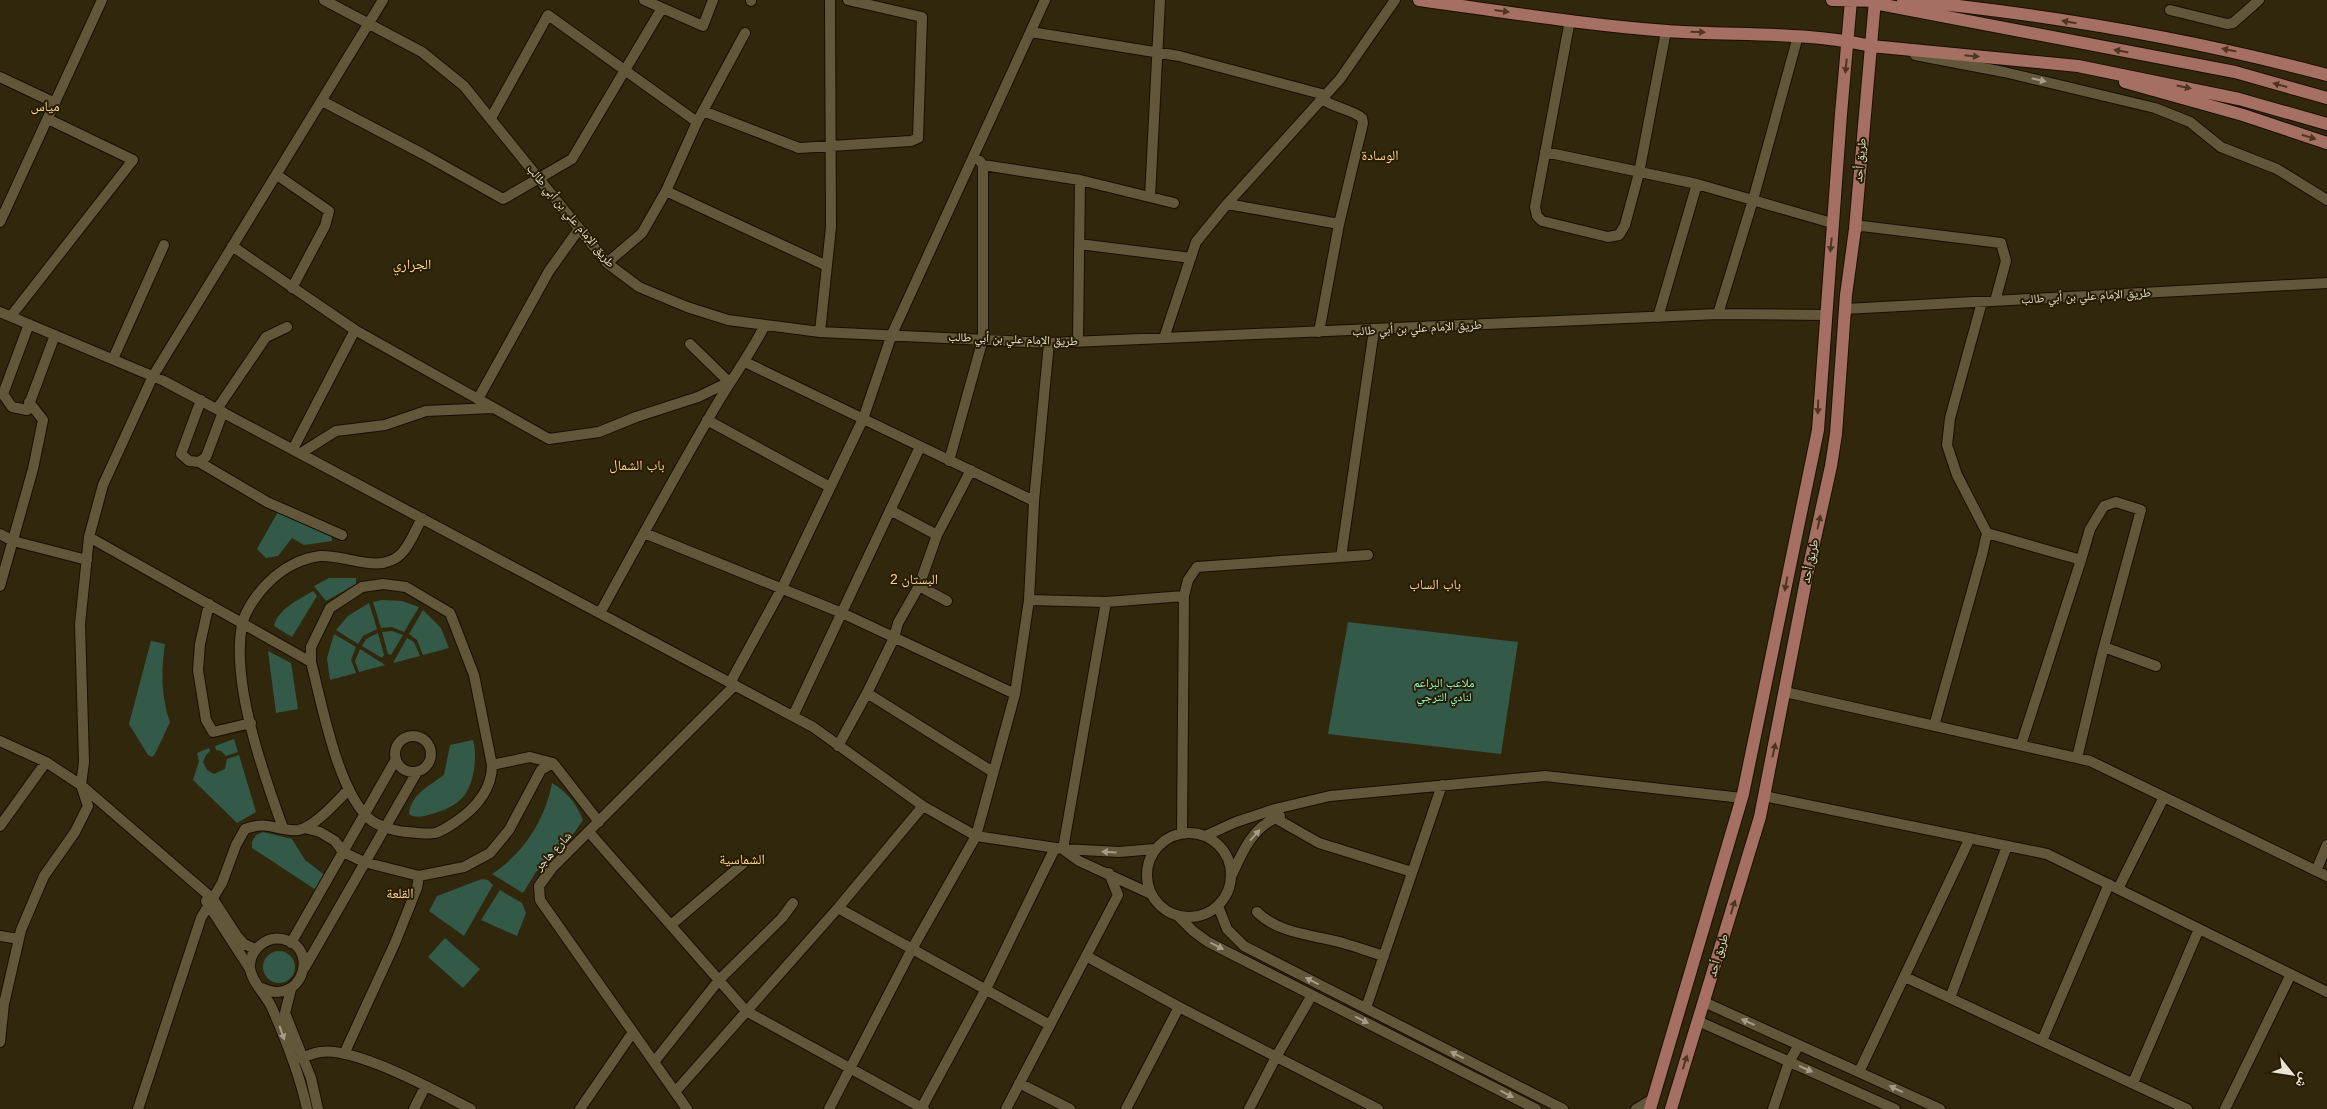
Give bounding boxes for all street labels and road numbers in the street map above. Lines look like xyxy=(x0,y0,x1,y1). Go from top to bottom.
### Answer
street label: طريق أحد xyxy=(1851,137,1869,183)
street label: طريق الإمام علي بن أبي طالب xyxy=(522,162,618,272)
street label: طريق الإمام علي بن أبي طالب xyxy=(2021,286,2151,309)
street label: طريق الإمام علي بن أبي طالب xyxy=(1352,318,1482,341)
street label: طريق الإمام علي بن أبي طالب xyxy=(948,330,1078,351)
street label: طريق أحد xyxy=(1799,538,1822,584)
street label: شارع هاجر xyxy=(531,829,575,875)
street label: طريق أحد xyxy=(1705,932,1731,978)

